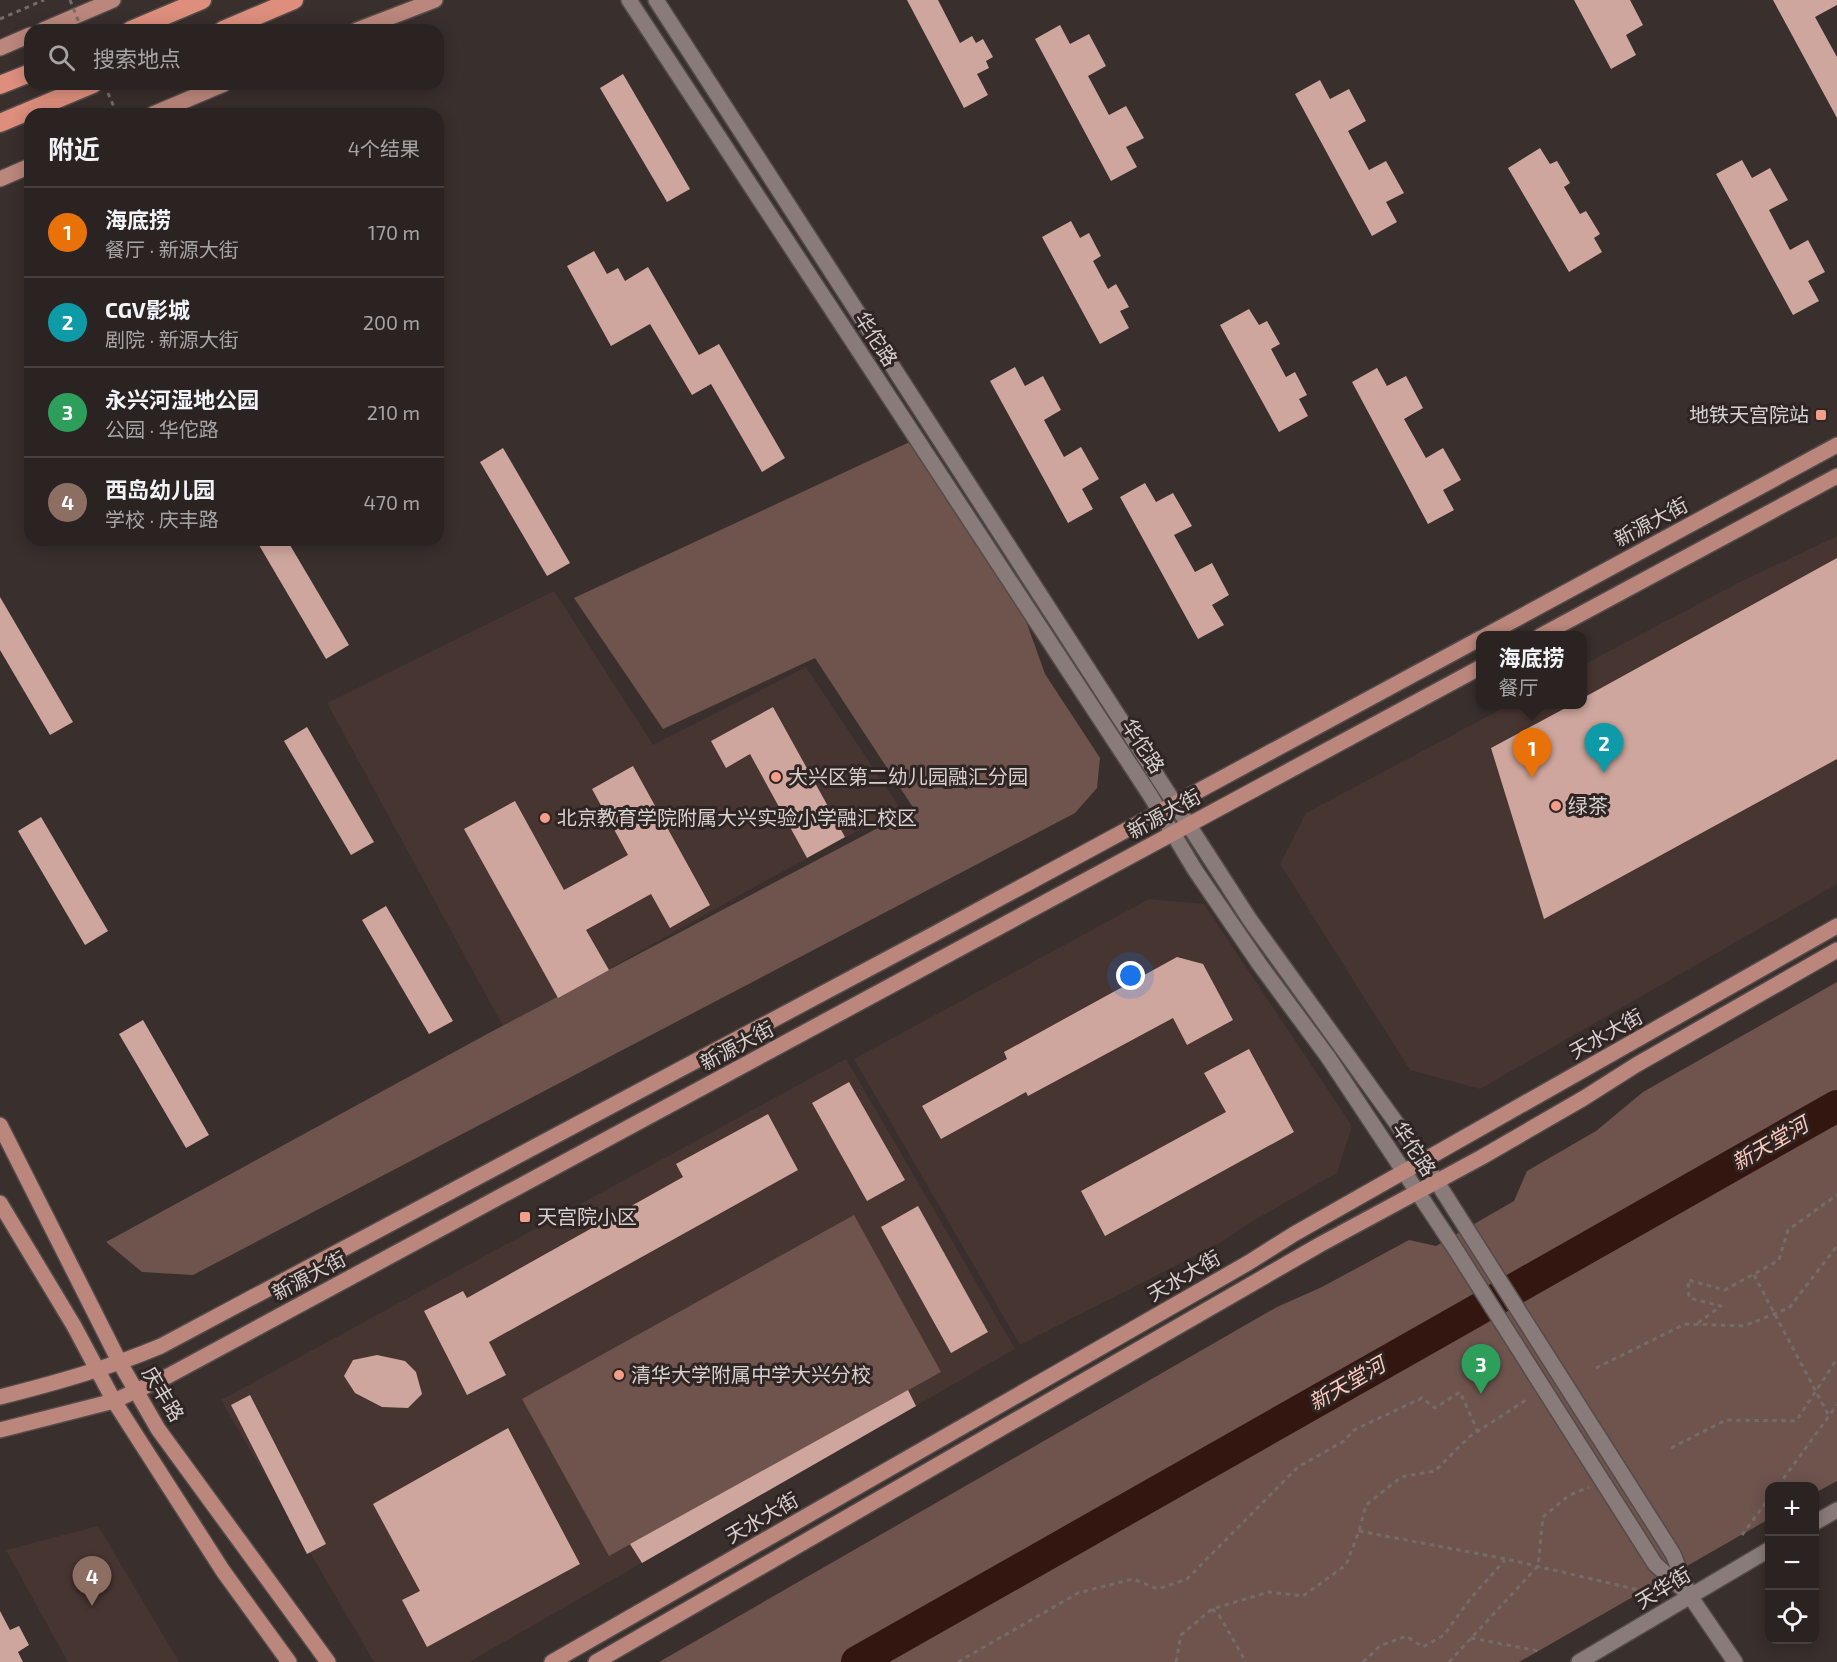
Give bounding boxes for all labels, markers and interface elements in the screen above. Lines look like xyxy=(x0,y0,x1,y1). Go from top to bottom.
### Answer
search box xyxy=(24,24,444,90)
icon: search xyxy=(45,41,78,74)
text: 搜索地点 xyxy=(93,45,181,71)
text: 附近 xyxy=(48,133,100,164)
text: 4个结果 xyxy=(348,136,420,160)
text: 海底捞 xyxy=(105,206,171,232)
text: 1 xyxy=(63,220,72,244)
text: 170 m xyxy=(368,220,420,244)
text: 餐厅 · 新源大街 xyxy=(105,237,239,261)
text: CGV影城 xyxy=(105,296,190,322)
street label: 华佗路 xyxy=(850,307,903,370)
text: 2 xyxy=(62,310,73,334)
text: 200 m xyxy=(363,310,420,334)
text: 剧院 · 新源大街 xyxy=(105,327,239,351)
text: 永兴河湿地公园 xyxy=(105,386,259,412)
text: 3 xyxy=(62,400,73,424)
text: 210 m xyxy=(367,400,420,424)
place label: 地铁天宫院站 xyxy=(1689,402,1809,426)
marker: 地铁天宫院站 xyxy=(1814,408,1828,422)
text: 公园 · 华佗路 xyxy=(105,417,219,441)
text: 西岛幼儿园 xyxy=(105,476,215,502)
text: 4 xyxy=(61,490,74,514)
text: 470 m xyxy=(363,490,420,514)
street label: 新源大街 xyxy=(1610,492,1691,550)
text: 学校 · 庆丰路 xyxy=(105,507,219,531)
popup xyxy=(1476,631,1587,709)
text: 海底捞 xyxy=(1498,644,1565,670)
text: 餐厅 xyxy=(1498,675,1538,699)
street label: 华佗路 xyxy=(1117,714,1170,777)
pin: 2 xyxy=(1584,724,1624,773)
pin: 1 xyxy=(1512,728,1552,778)
place label: 大兴区第二幼儿园融汇分园 xyxy=(788,764,1028,788)
marker: 大兴区第二幼儿园融汇分园 xyxy=(769,770,783,784)
street label: 新源大街 xyxy=(1123,783,1204,843)
place label: 绿茶 xyxy=(1568,793,1608,817)
marker: 绿茶 xyxy=(1549,799,1563,813)
place label: 北京教育学院附属大兴实验小学融汇校区 xyxy=(557,805,917,829)
marker: 北京教育学院附属大兴实验小学融汇校区 xyxy=(538,811,552,825)
your location xyxy=(1116,961,1145,990)
street label: 天水大街 xyxy=(1565,1003,1646,1063)
street label: 新源大街 xyxy=(696,1016,777,1074)
water label: 新天堂河 xyxy=(1727,1109,1815,1175)
street label: 华佗路 xyxy=(1388,1117,1442,1180)
place label: 天宫院小区 xyxy=(537,1204,637,1228)
marker: 天宫院小区 xyxy=(518,1210,532,1224)
street label: 天水大街 xyxy=(1143,1245,1224,1306)
street label: 新源大街 xyxy=(268,1246,349,1304)
pin: 3 xyxy=(1462,1344,1500,1394)
water label: 新天堂河 xyxy=(1304,1349,1392,1415)
street label: 庆丰路 xyxy=(138,1362,190,1425)
place label: 清华大学附属中学大兴分校 xyxy=(631,1362,871,1386)
marker: 清华大学附属中学大兴分校 xyxy=(612,1368,626,1382)
map controls xyxy=(1765,1482,1819,1644)
button: + xyxy=(1765,1482,1819,1536)
street label: 天水大街 xyxy=(721,1487,802,1548)
button: − xyxy=(1765,1536,1819,1590)
pin: 4 xyxy=(72,1556,112,1606)
street label: 天华街 xyxy=(1631,1561,1694,1613)
button: locate xyxy=(1765,1590,1819,1644)

